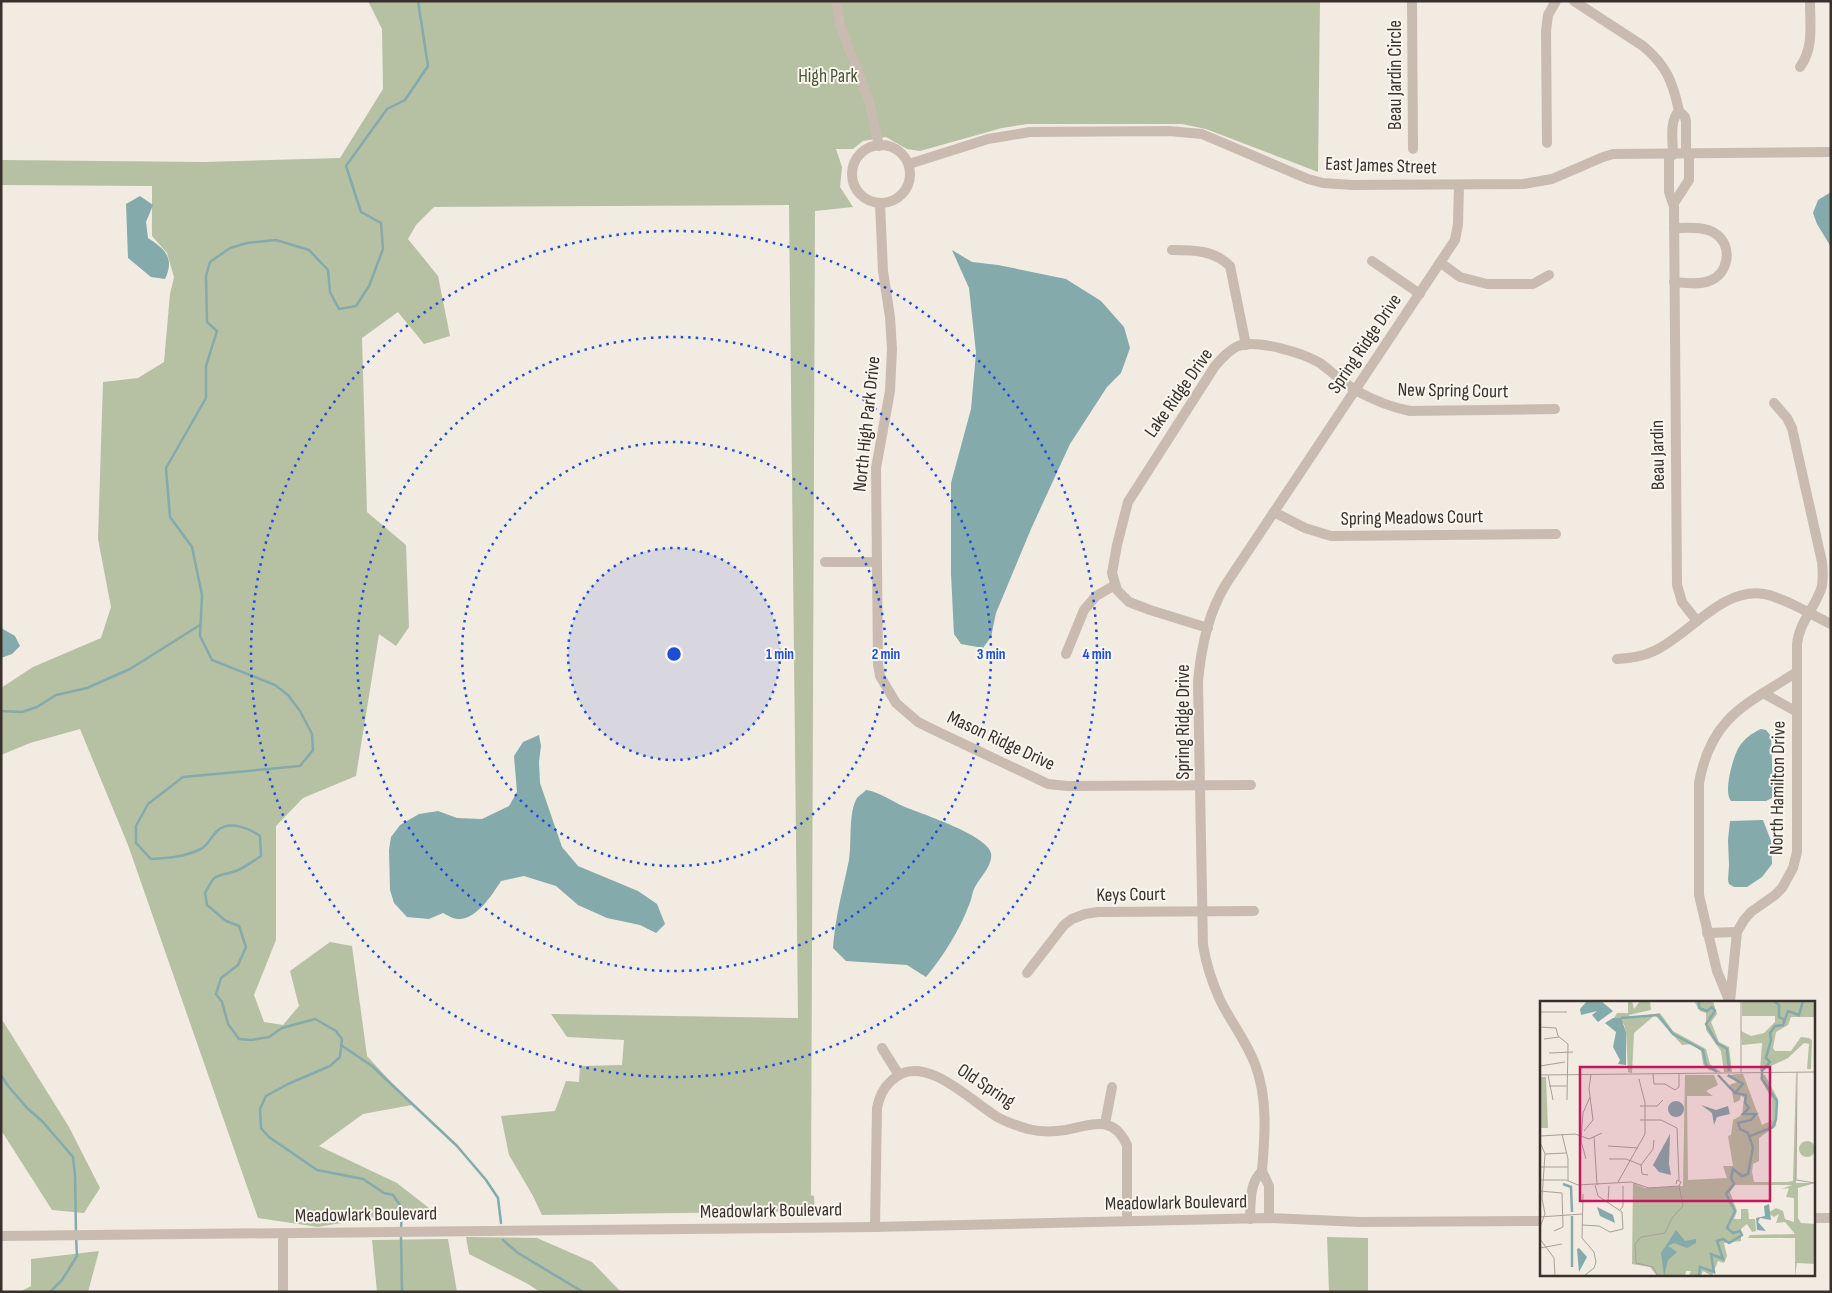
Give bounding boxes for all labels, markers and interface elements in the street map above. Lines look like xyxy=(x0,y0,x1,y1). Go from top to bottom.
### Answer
street label: Beau Jardin Circle xyxy=(1384,20,1407,130)
park label: High Park xyxy=(798,65,859,88)
street label: East James Street xyxy=(1325,153,1437,179)
street label: Spring Ridge Drive xyxy=(1323,290,1407,398)
street label: Lake Ridge Drive xyxy=(1140,344,1218,442)
street label: North High Park Drive xyxy=(848,355,886,493)
street label: New Spring Court xyxy=(1397,379,1509,403)
street label: Beau Jardin xyxy=(1646,420,1670,490)
street label: Spring Meadows Court xyxy=(1341,505,1484,531)
centre of rings xyxy=(665,645,683,663)
text: 1 min xyxy=(766,645,794,664)
text: 2 min xyxy=(872,645,900,664)
text: 3 min xyxy=(977,645,1005,664)
text: 4 min xyxy=(1083,645,1111,664)
street label: Spring Ridge Drive xyxy=(1172,664,1195,780)
street label: Mason Ridge Drive xyxy=(944,706,1058,776)
street label: North Hamilton Drive xyxy=(1765,721,1791,855)
street label: Keys Court xyxy=(1096,883,1166,907)
inset map xyxy=(1540,1001,1814,1276)
street label: Old Spring xyxy=(953,1059,1020,1113)
street label: Meadowlark Boulevard xyxy=(1105,1190,1247,1216)
street label: Meadowlark Boulevard xyxy=(700,1198,842,1224)
street label: Meadowlark Boulevard xyxy=(295,1202,437,1228)

